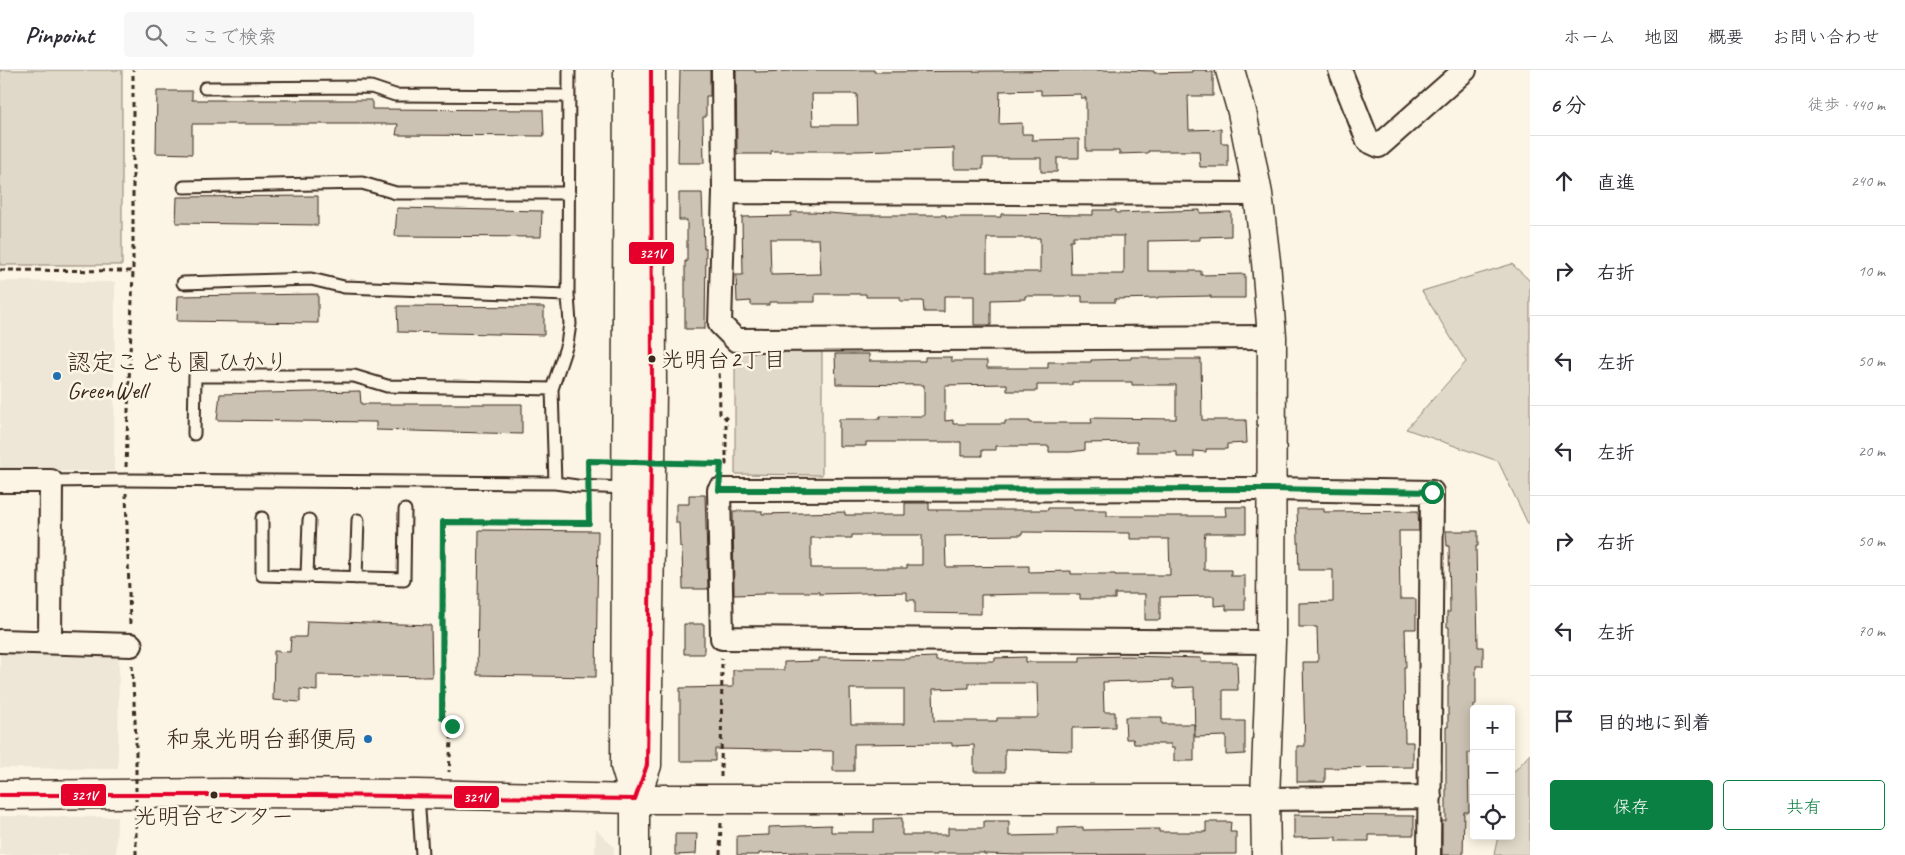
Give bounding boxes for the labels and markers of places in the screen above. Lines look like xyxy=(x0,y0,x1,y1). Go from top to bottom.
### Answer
place label: 光明台2丁目 xyxy=(661,345,786,374)
place label: 認定こども園 ひかり GreenWell xyxy=(67,347,289,405)
marker: 光明台2丁目 xyxy=(647,354,657,364)
marker: 認定こども園 ひかり GreenWell xyxy=(51,370,63,382)
place label: 和泉光明台郵便局 xyxy=(166,724,358,754)
marker: 和泉光明台郵便局 xyxy=(362,733,374,745)
marker: 光明台センター xyxy=(209,790,219,800)
place label: 光明台センター xyxy=(134,802,294,831)

